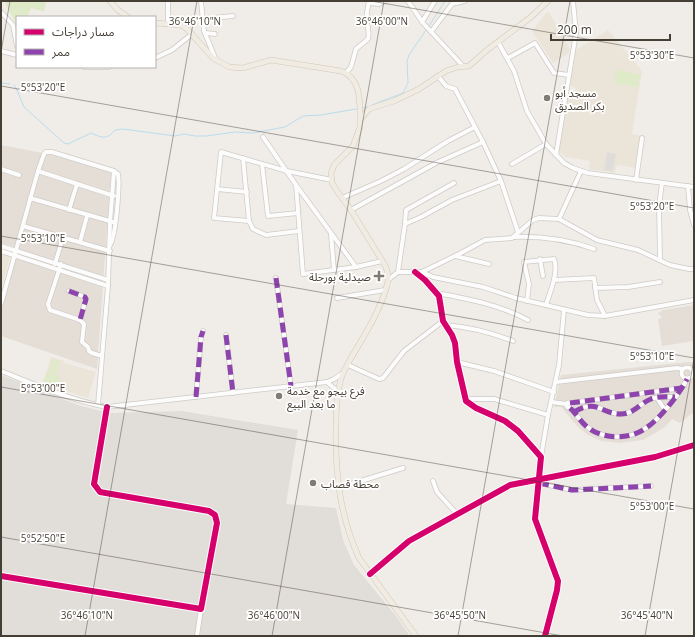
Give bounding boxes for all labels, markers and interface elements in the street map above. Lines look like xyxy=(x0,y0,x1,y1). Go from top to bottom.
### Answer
text: 36°46'10"N xyxy=(169,14,221,28)
text: 36°46'00"N xyxy=(356,14,408,28)
legend xyxy=(16,16,156,68)
scale bar xyxy=(551,16,670,42)
text: 200 m xyxy=(557,21,592,38)
text: مسار دراجات xyxy=(52,23,115,40)
text: ممر xyxy=(51,43,70,60)
text: 5°53'30"E xyxy=(630,48,674,62)
text: 5°53'20"E xyxy=(21,80,65,94)
place label: مسجد أبو بكر الصديق xyxy=(555,85,605,113)
marker: مسجد أبو بكر الصديق xyxy=(542,93,552,103)
text: 5°53'20"E xyxy=(630,199,674,213)
text: 5°53'10"E xyxy=(21,231,65,245)
place label: صيدلية بورحلة xyxy=(309,269,371,284)
marker: صيدلية بورحلة xyxy=(374,271,384,281)
text: 5°53'10"E xyxy=(630,349,674,363)
text: 5°53'00"E xyxy=(21,381,65,395)
place label: فرع بيجو مع خدمة ما بعد البيع xyxy=(287,383,365,412)
marker: فرع بيجو مع خدمة ما بعد البيع xyxy=(274,391,284,401)
place label: محطة قصاب xyxy=(321,476,380,491)
marker: محطة قصاب xyxy=(308,478,318,488)
text: 5°53'00"E xyxy=(630,499,674,513)
text: 5°52'50"E xyxy=(21,531,65,545)
text: 36°46'10"N xyxy=(61,608,113,622)
text: 36°46'00"N xyxy=(248,608,300,622)
text: 36°45'50"N xyxy=(434,608,486,622)
text: 36°45'40"N xyxy=(621,608,673,622)

